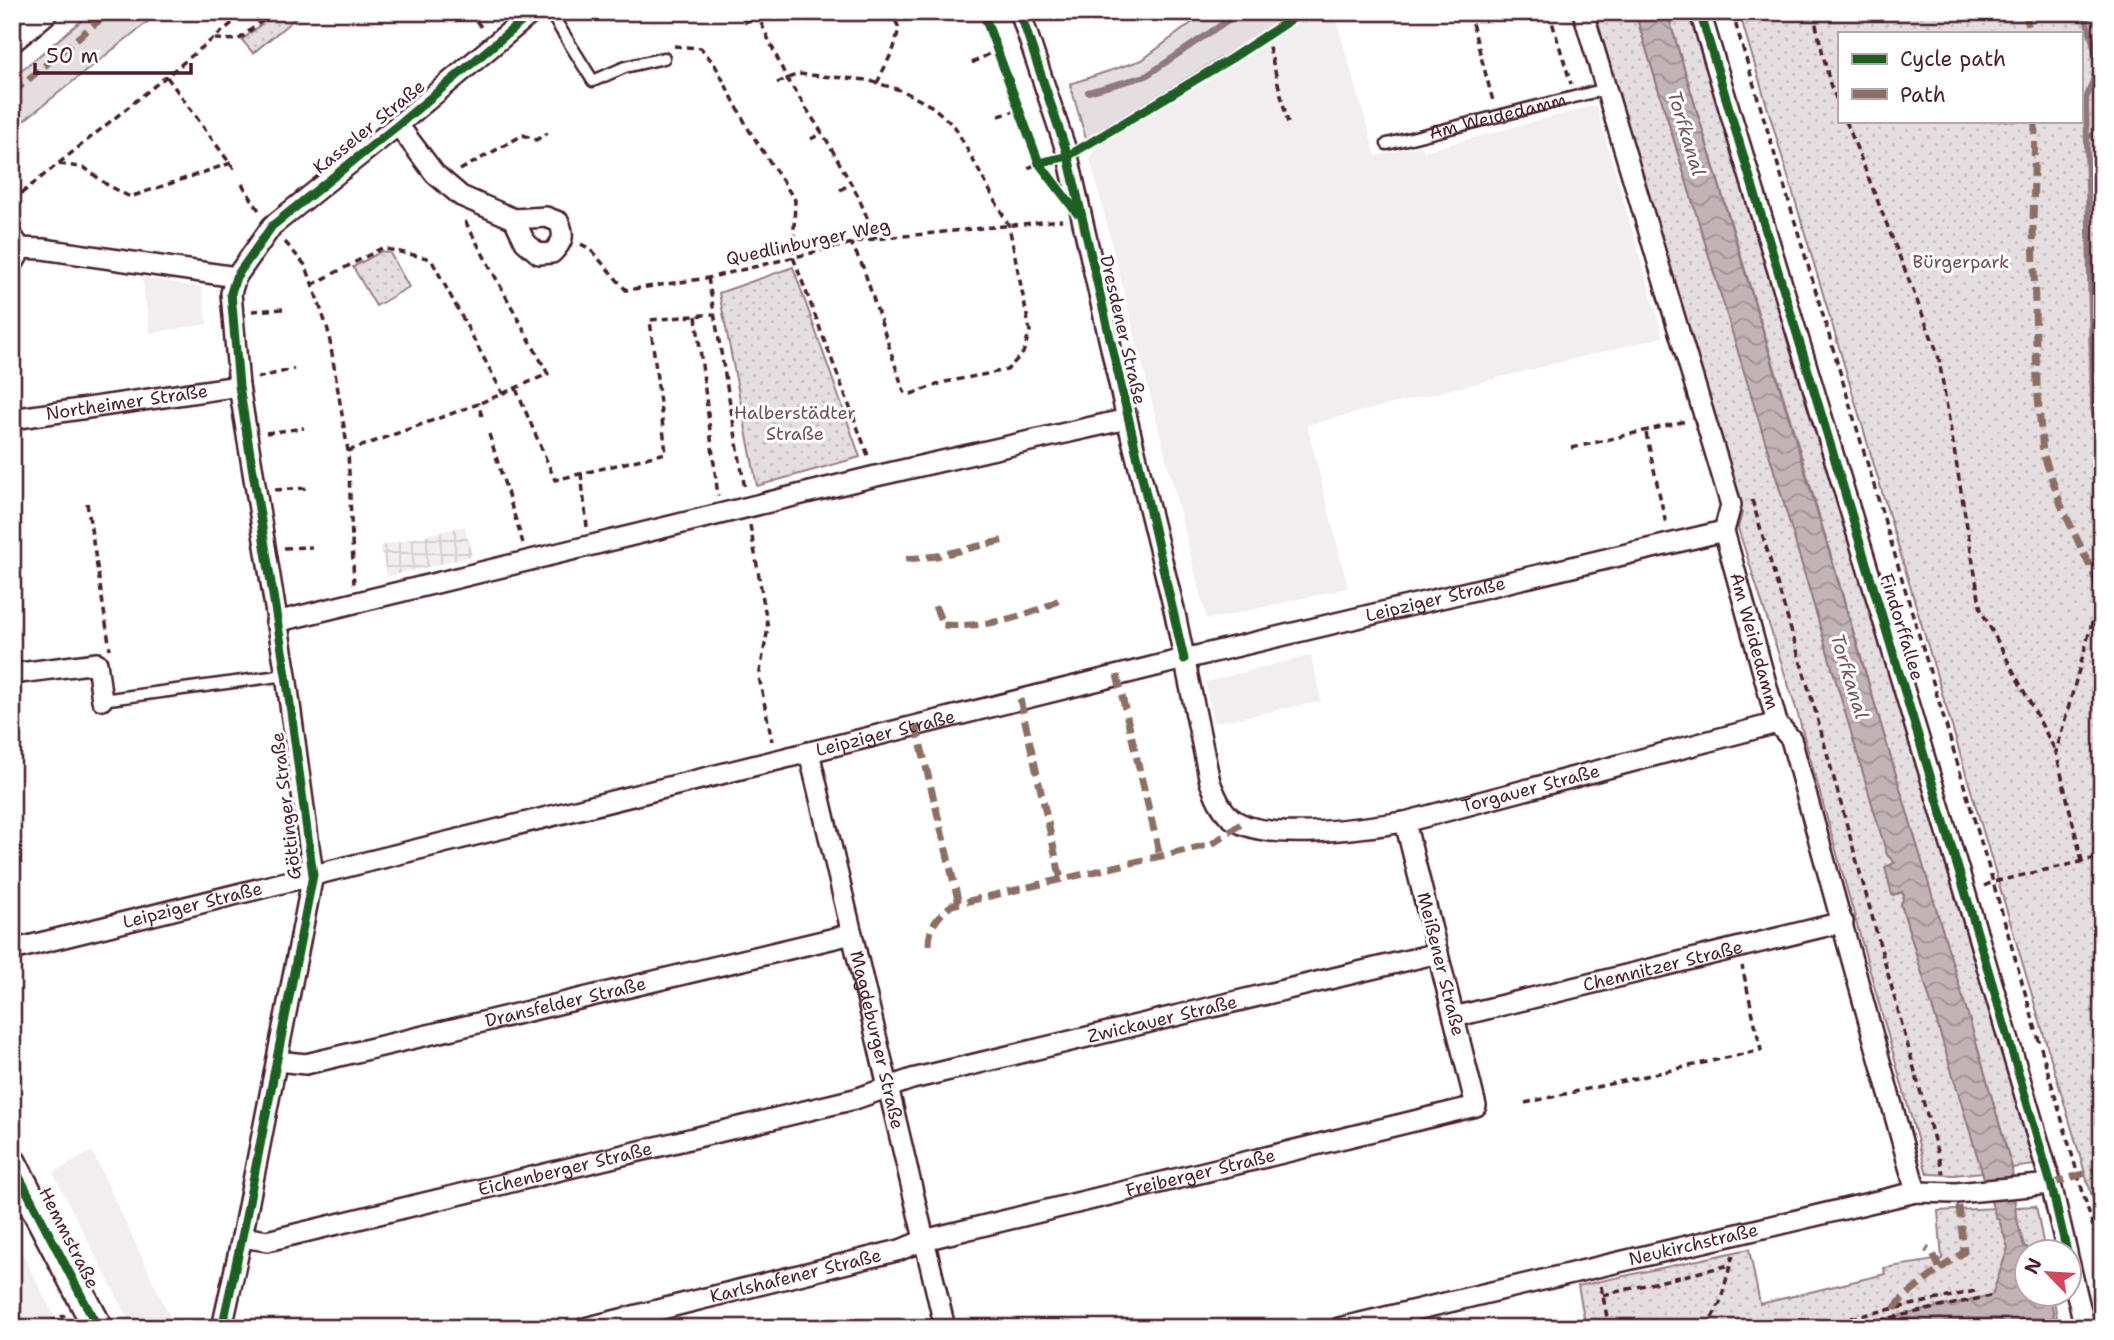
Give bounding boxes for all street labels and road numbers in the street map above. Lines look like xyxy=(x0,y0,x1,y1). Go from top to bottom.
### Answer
street label: Kasseler Straße xyxy=(308,74,430,180)
street label: Am Weidedamm xyxy=(1426,87,1569,145)
street label: Quedlinburger Weg xyxy=(724,213,892,271)
street label: Dresdener Straße xyxy=(1094,253,1152,407)
street label: Northeimer Straße xyxy=(44,379,209,426)
street label: Am Weidedamm xyxy=(1724,570,1785,712)
street label: Leipziger Straße xyxy=(1363,571,1508,628)
street label: Findorffallee xyxy=(1874,571,1930,683)
street label: Leipziger Straße xyxy=(813,704,958,762)
street label: Göttinger Straße xyxy=(265,731,307,881)
street label: Torgauer Straße xyxy=(1459,759,1603,818)
street label: Leipziger Straße xyxy=(120,876,265,934)
street label: Meißener Straße xyxy=(1412,890,1470,1038)
street label: Chemnitzer Straße xyxy=(1581,935,1745,997)
street label: Magdeburger Straße xyxy=(844,948,910,1132)
street label: Dransfelder Straße xyxy=(483,971,648,1033)
street label: Zwickauer Straße xyxy=(1085,990,1240,1049)
street label: Eichenberger Straße xyxy=(476,1136,655,1202)
street label: Freiberger Straße xyxy=(1123,1143,1278,1203)
street label: Hemmstraße xyxy=(33,1183,105,1293)
street label: Neukirchstraße xyxy=(1626,1218,1761,1271)
street label: Karlshafener Straße xyxy=(707,1243,884,1309)

